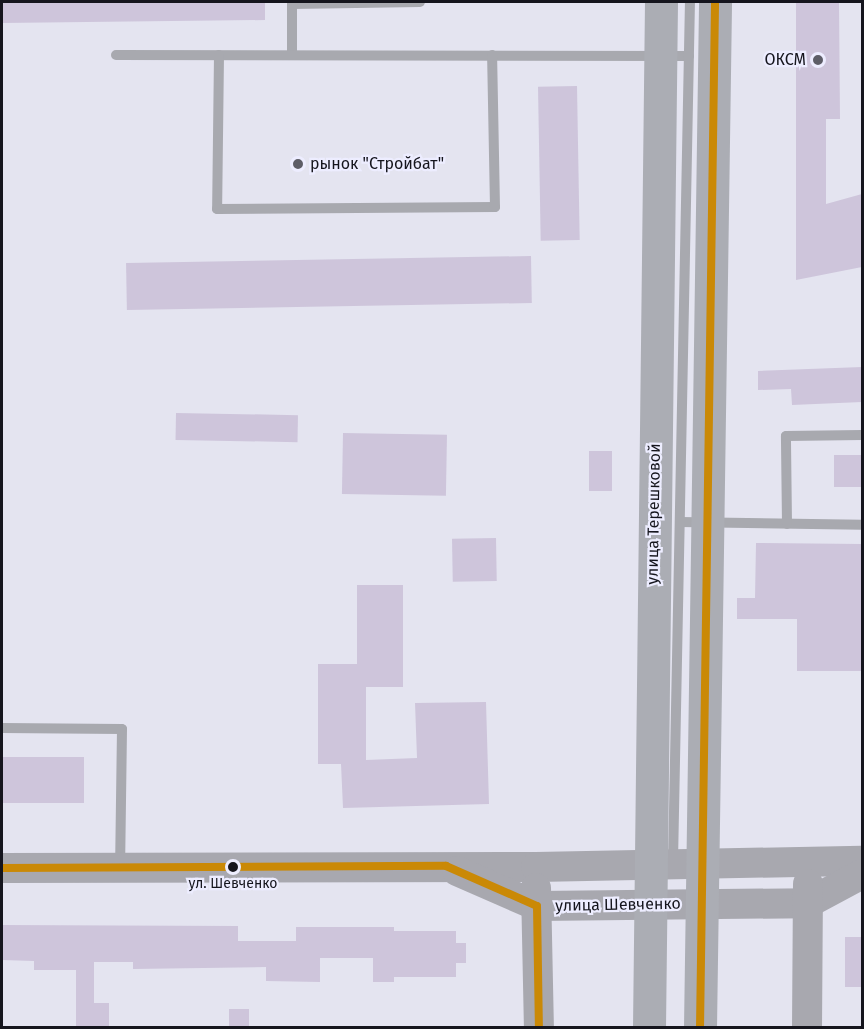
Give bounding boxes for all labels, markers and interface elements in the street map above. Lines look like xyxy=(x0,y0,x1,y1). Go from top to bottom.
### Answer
place label: ОКСМ xyxy=(764,50,806,70)
marker: ОКСМ xyxy=(811,53,825,67)
place label: рынок "Стройбат" xyxy=(310,154,444,174)
marker: рынок "Стройбат" xyxy=(291,157,305,171)
street label: улица Терешковой xyxy=(643,443,665,585)
marker: ул. Шевченко xyxy=(227,861,239,873)
place label: ул. Шевченко xyxy=(188,876,278,892)
street label: улица Шевченко xyxy=(555,894,681,916)

